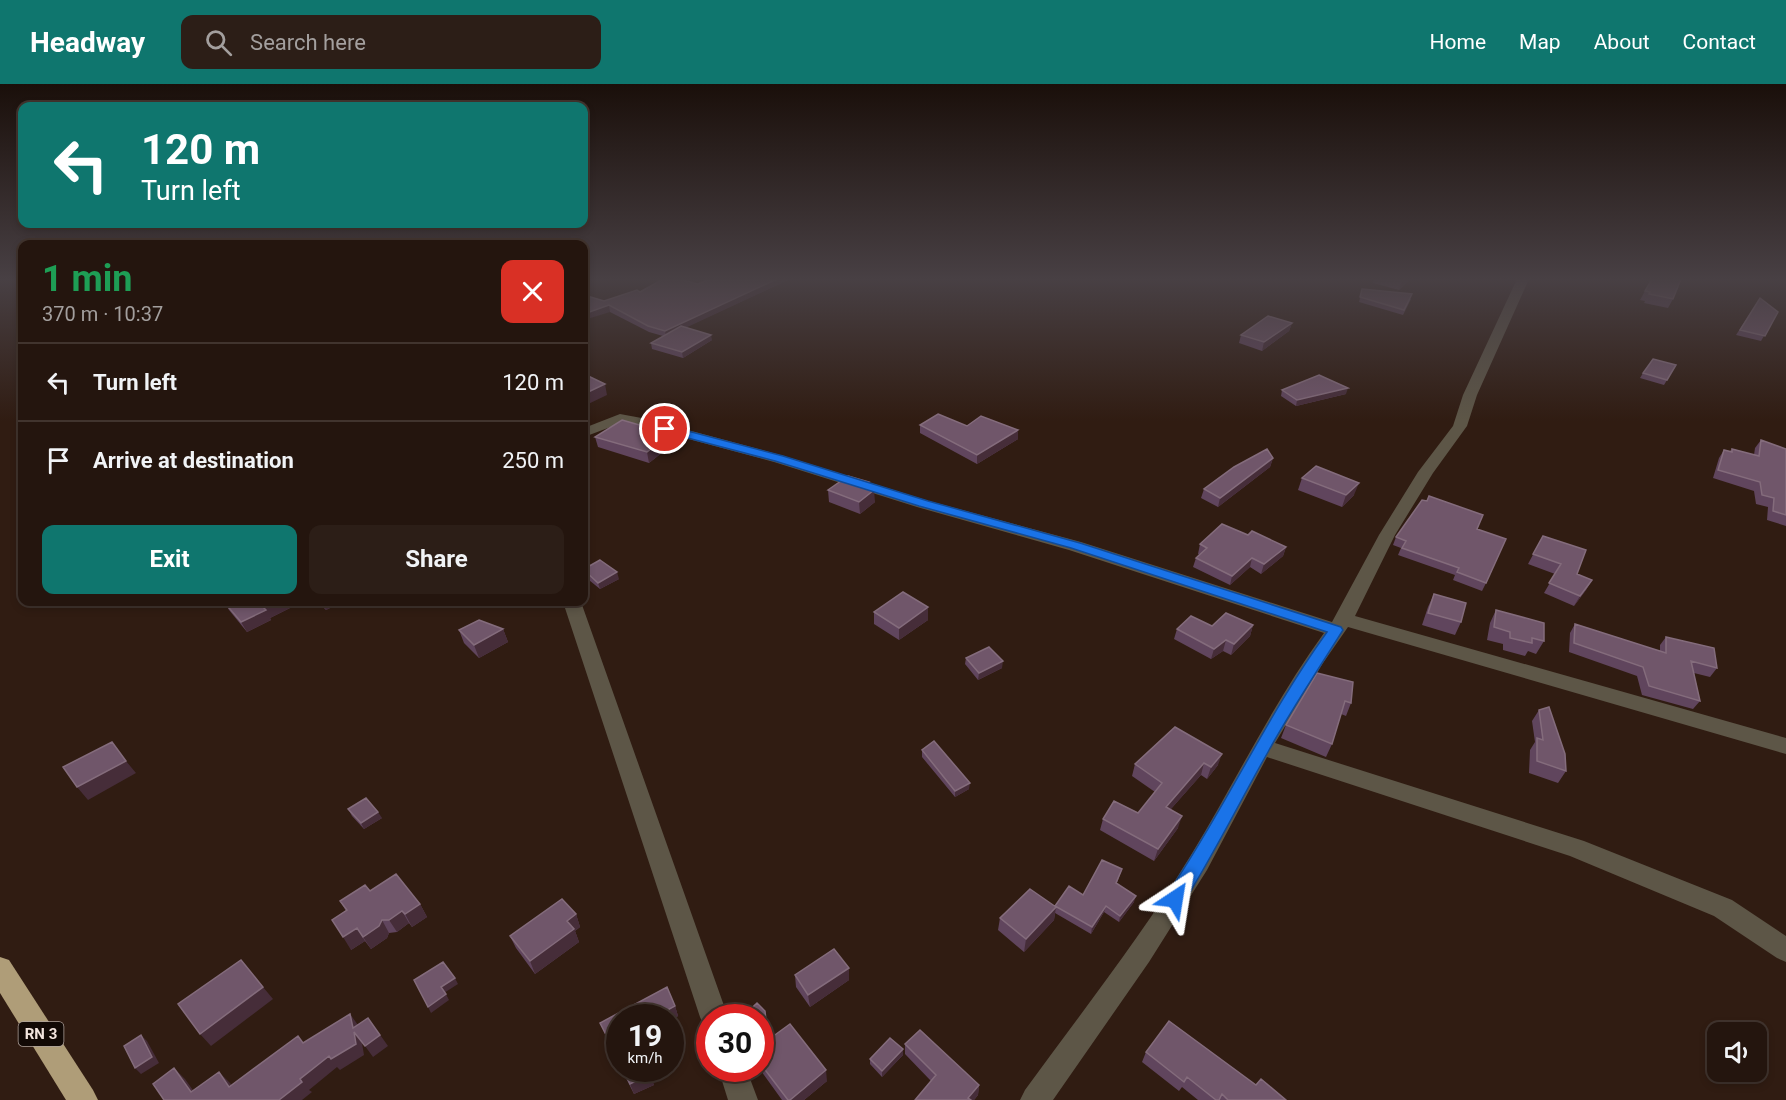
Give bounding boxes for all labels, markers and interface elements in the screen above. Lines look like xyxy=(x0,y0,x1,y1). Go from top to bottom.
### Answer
search box xyxy=(181,15,601,69)
text: Headway xyxy=(30,26,145,59)
icon: search xyxy=(202,26,235,59)
text: Search here xyxy=(250,30,366,55)
text: Home xyxy=(1430,30,1486,54)
text: Map xyxy=(1519,30,1561,54)
text: About xyxy=(1594,30,1650,54)
text: Contact xyxy=(1683,30,1756,54)
text: 120 m xyxy=(141,125,260,174)
icon: left xyxy=(42,126,120,204)
text: Turn left xyxy=(141,175,241,207)
text: 1 min xyxy=(42,258,133,300)
button: close xyxy=(501,260,564,323)
text: 370 m · 10:37 xyxy=(42,302,163,326)
icon: left xyxy=(42,366,75,399)
text: Turn left xyxy=(93,370,177,395)
text: 120 m xyxy=(502,370,564,395)
pin xyxy=(639,403,690,454)
icon: arrive xyxy=(648,412,681,445)
icon: arrive xyxy=(42,444,75,477)
text: Arrive at destination xyxy=(93,448,294,473)
text: 250 m xyxy=(502,448,564,473)
button: Exit xyxy=(42,525,297,594)
button: Share xyxy=(309,525,564,594)
position arrow xyxy=(1143,867,1207,931)
speed limit sign: 30 xyxy=(696,1004,774,1082)
text: 19 xyxy=(628,1018,662,1053)
road number: RN 3 xyxy=(18,1022,63,1046)
map controls xyxy=(1707,1022,1767,1082)
button: sound xyxy=(1707,1022,1767,1082)
text: km/h xyxy=(627,1049,663,1067)

